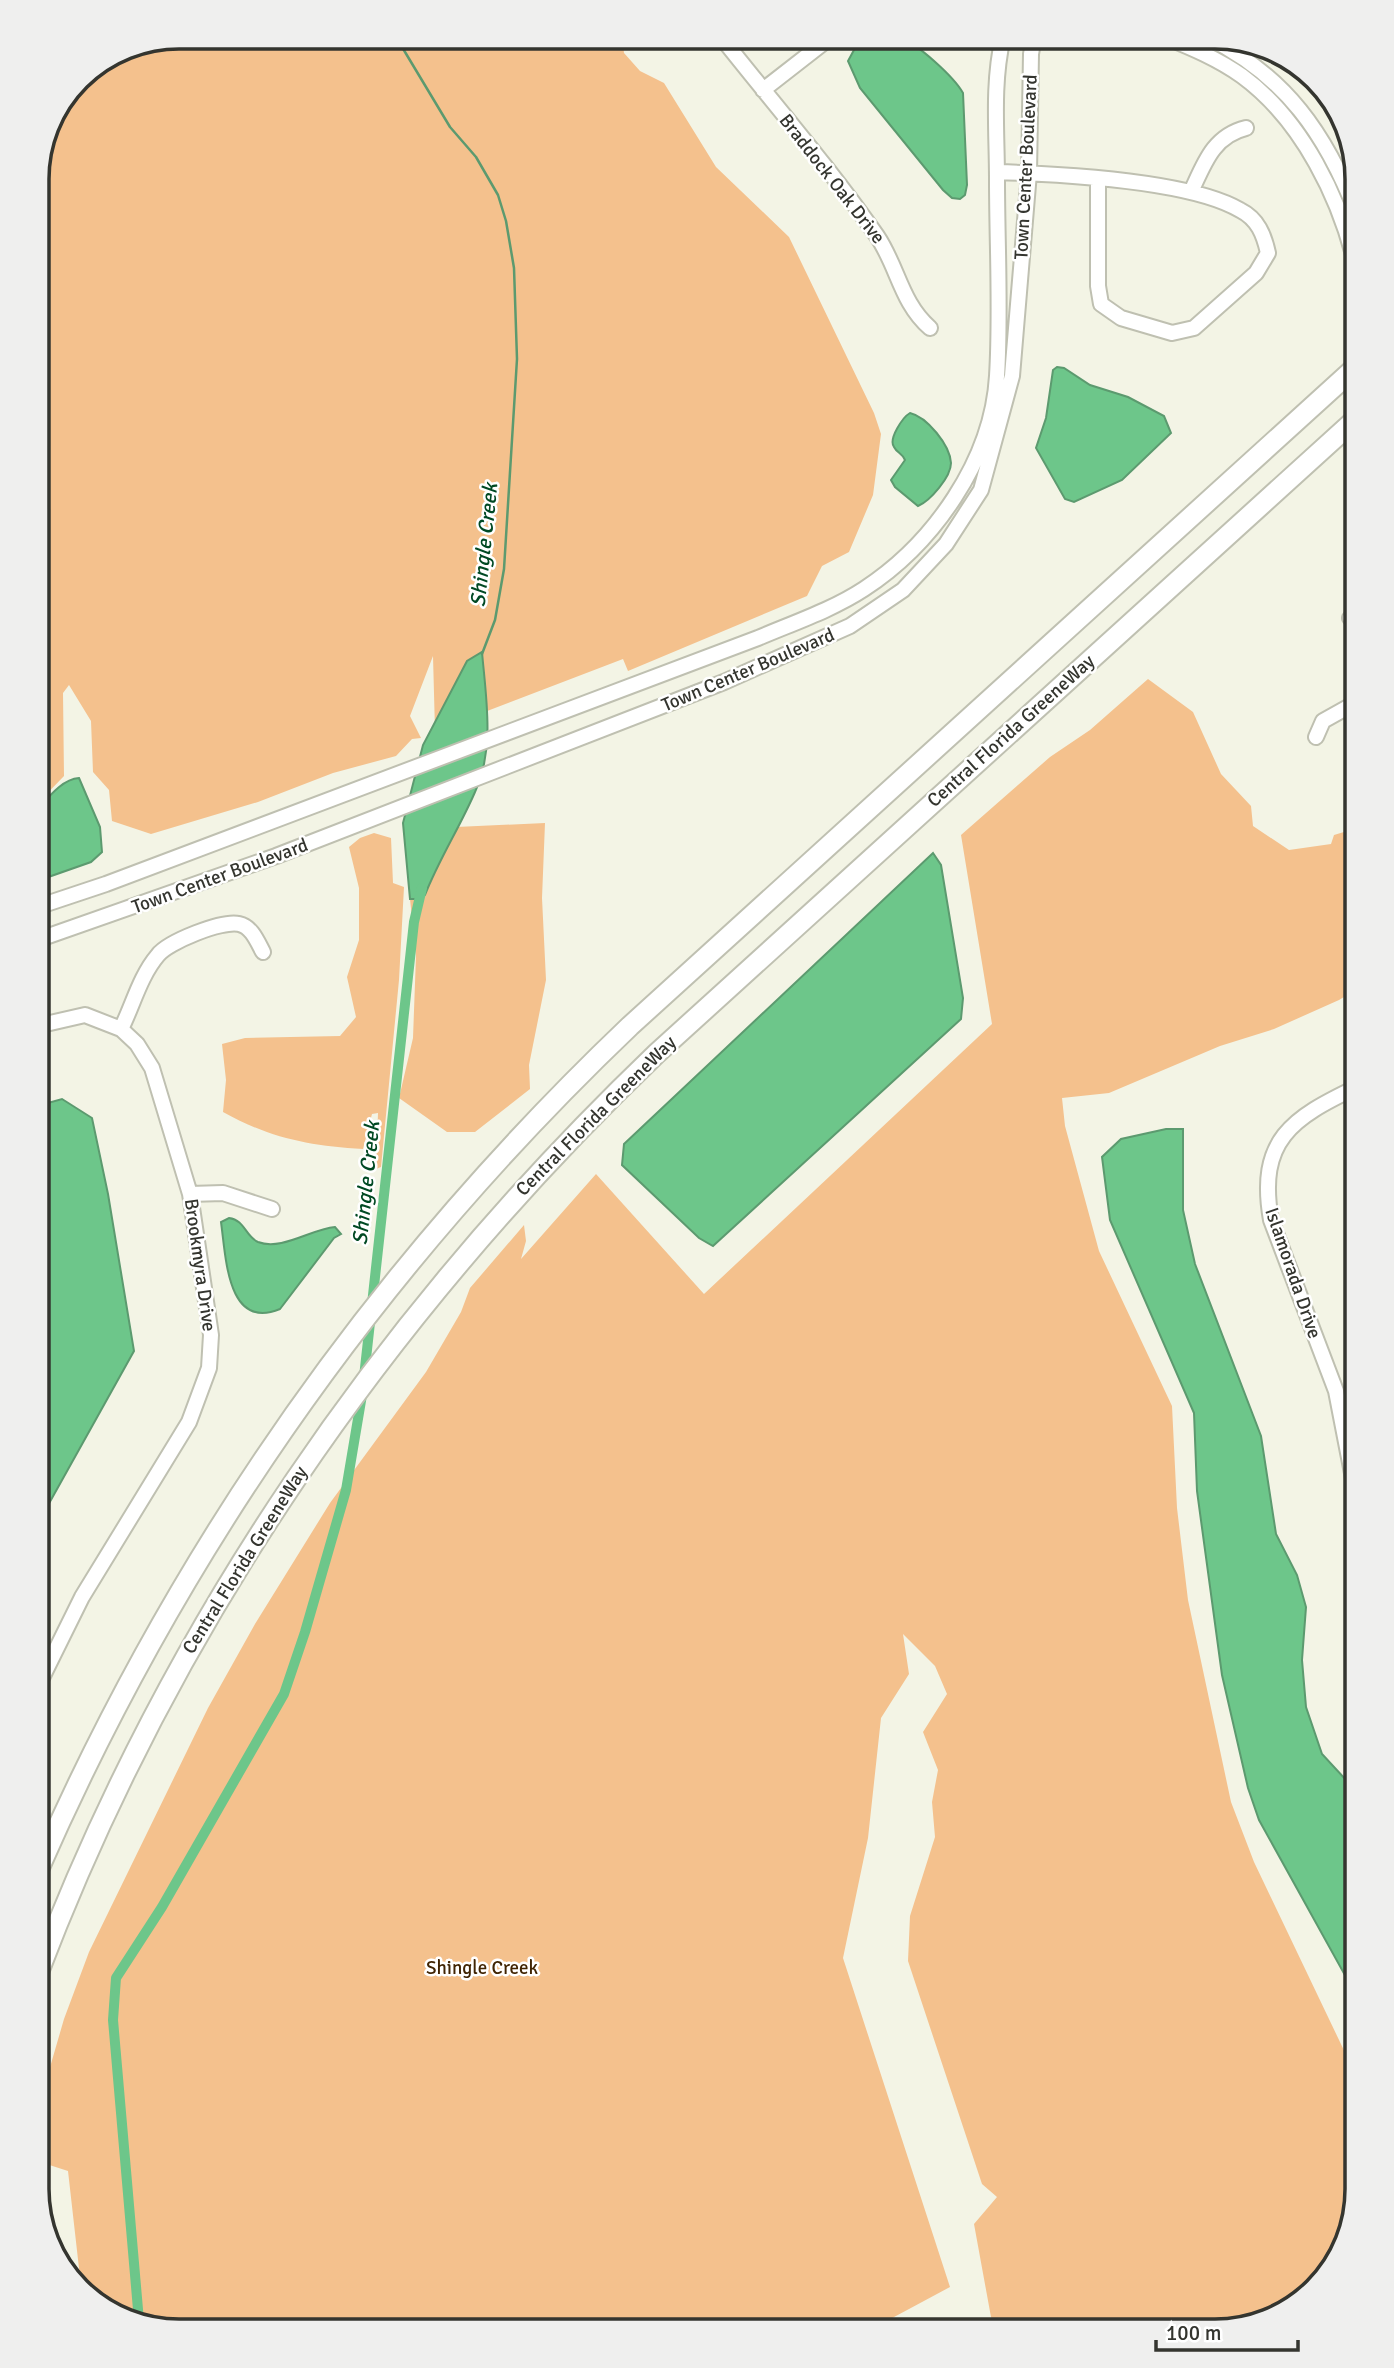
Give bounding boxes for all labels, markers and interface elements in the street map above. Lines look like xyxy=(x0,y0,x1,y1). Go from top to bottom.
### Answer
street label: Town Center Boulevard xyxy=(1009,74,1043,260)
street label: Braddock Oak Drive xyxy=(774,109,890,249)
water label: Shingle Creek xyxy=(465,480,504,608)
street label: Town Center Boulevard xyxy=(658,623,838,717)
street label: Central Florida GreeneWay xyxy=(922,649,1100,813)
street label: Town Center Boulevard xyxy=(129,833,311,919)
street label: Central Florida GreeneWay xyxy=(511,1031,681,1201)
water label: Shingle Creek xyxy=(347,1118,386,1246)
street label: Brookmyra Drive xyxy=(179,1197,221,1333)
street label: Islamorada Drive xyxy=(1259,1204,1327,1342)
street label: Central Florida GreeneWay xyxy=(177,1461,313,1658)
park label: Shingle Creek xyxy=(426,1956,539,1980)
scale bar xyxy=(1156,2308,1298,2352)
text: 100 m xyxy=(1166,2320,1221,2346)

